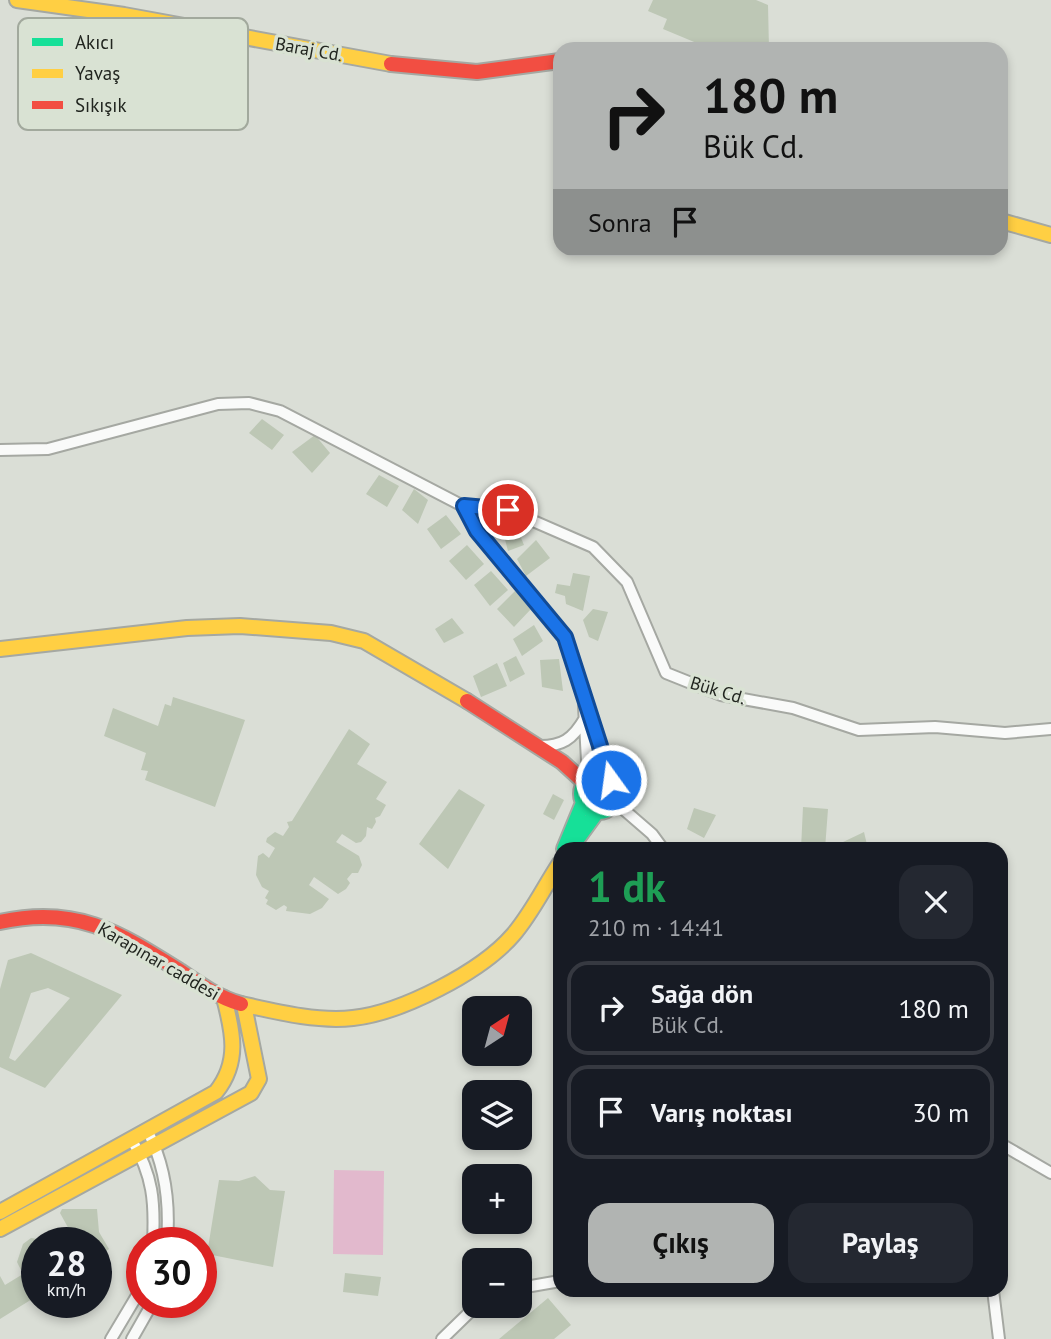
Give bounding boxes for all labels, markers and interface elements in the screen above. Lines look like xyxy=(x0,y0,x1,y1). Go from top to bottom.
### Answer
legend xyxy=(18,18,248,130)
text: Akıcı xyxy=(75,30,114,54)
street label: Baraj Cd. xyxy=(274,32,344,66)
text: Yavaş xyxy=(75,61,120,85)
text: 180 m xyxy=(703,63,838,127)
icon: right xyxy=(588,70,679,161)
text: Sıkışık xyxy=(75,93,127,117)
text: Bük Cd. xyxy=(703,125,804,167)
icon: arrive xyxy=(666,203,704,241)
text: Sonra xyxy=(588,206,652,239)
pin xyxy=(478,480,538,540)
icon: arrive xyxy=(489,491,527,529)
street label: Bük Cd. xyxy=(687,671,749,709)
position arrow xyxy=(574,743,648,817)
text: 1 dk xyxy=(588,859,666,914)
button: close xyxy=(899,865,973,939)
text: 210 m · 14:41 xyxy=(588,913,724,942)
street label: Karapınar caddesi xyxy=(94,917,224,1005)
text: Sağa dön xyxy=(651,977,753,1010)
icon: right xyxy=(592,989,630,1027)
text: 180 m xyxy=(898,992,969,1025)
north arrow xyxy=(462,996,532,1066)
map controls xyxy=(462,996,532,1318)
text: Bük Cd. xyxy=(651,1010,724,1039)
button: layers xyxy=(462,1080,532,1150)
icon: arrive xyxy=(592,1093,630,1131)
text: Varış noktası xyxy=(651,1096,793,1129)
text: 30 m xyxy=(913,1096,969,1129)
button: + xyxy=(462,1164,532,1234)
button: Çıkış xyxy=(588,1203,774,1283)
button: Paylaş xyxy=(788,1203,973,1283)
speed limit sign: 30 xyxy=(126,1227,217,1318)
text: 28 xyxy=(47,1240,86,1286)
button: − xyxy=(462,1248,532,1318)
text: km/h xyxy=(47,1278,86,1301)

